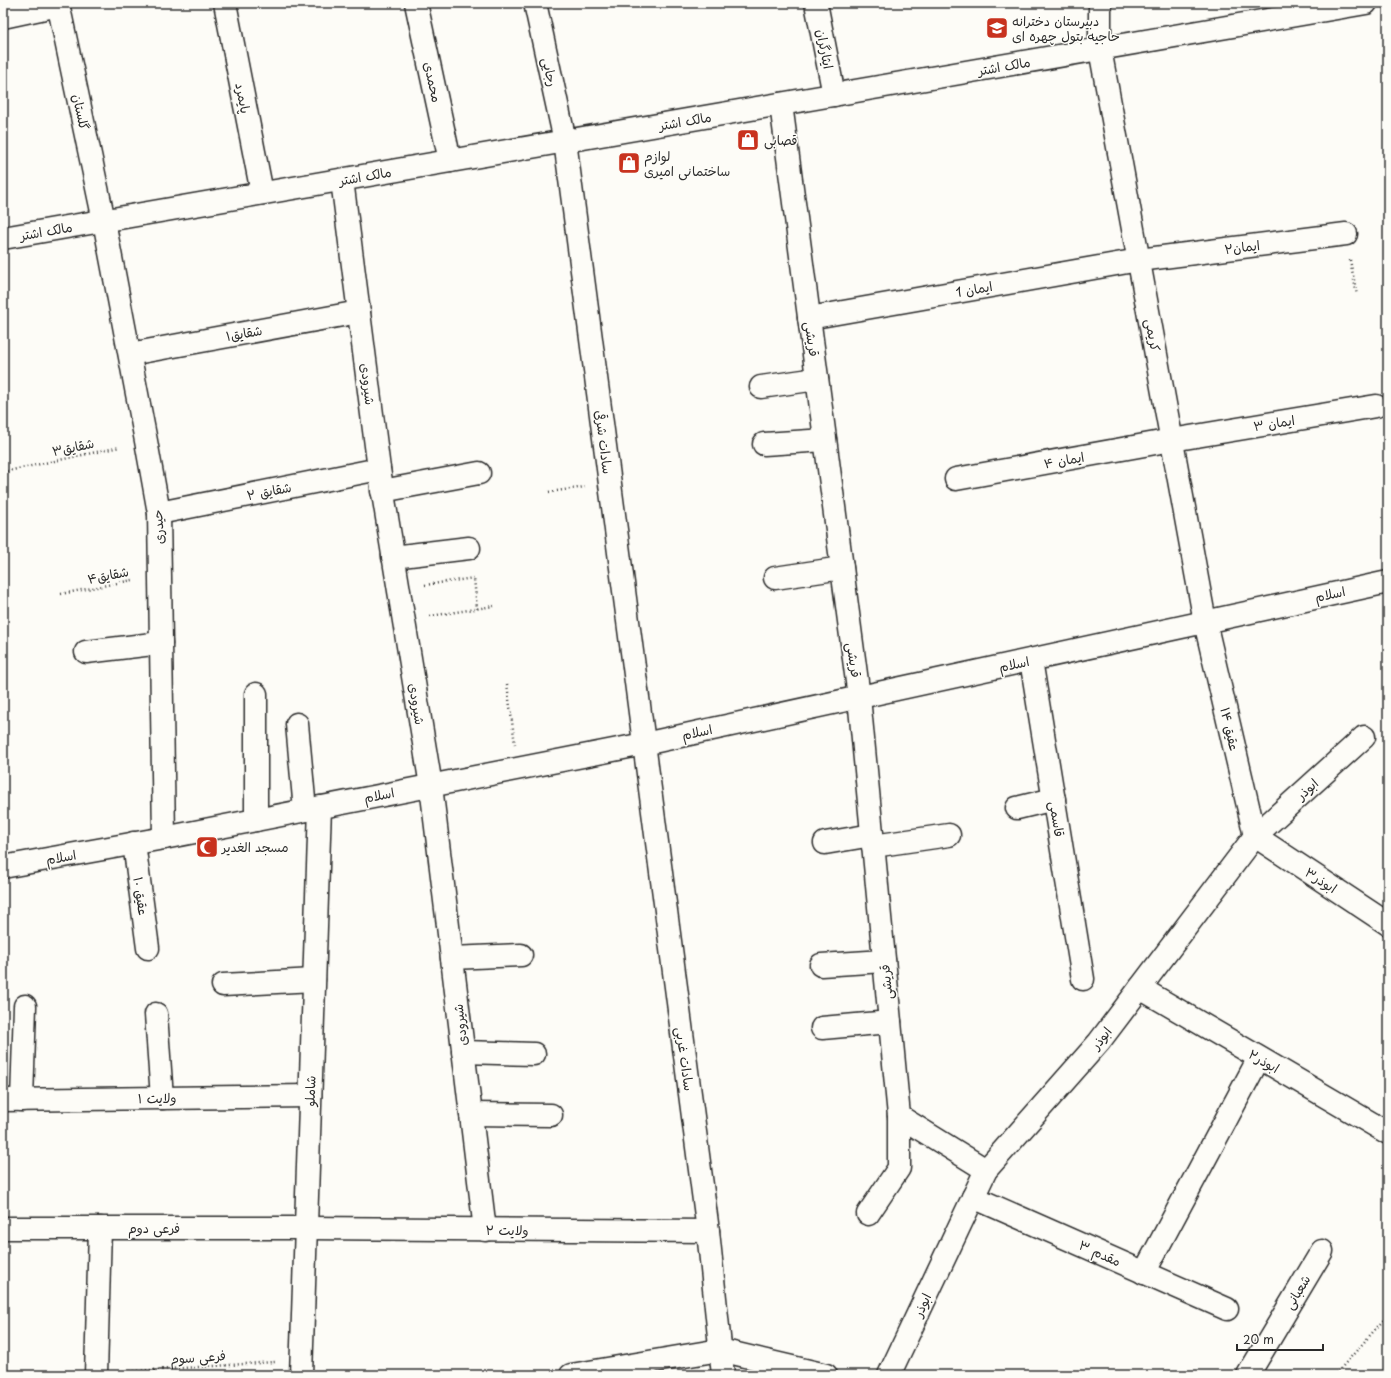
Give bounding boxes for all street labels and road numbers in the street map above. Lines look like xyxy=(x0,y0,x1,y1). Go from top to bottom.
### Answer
street label: ایثارگران xyxy=(812,27,839,70)
street label: مالک اشتر xyxy=(975,52,1032,80)
street label: رجایی xyxy=(537,56,563,89)
street label: محمدی xyxy=(420,60,447,104)
street label: پایمرد xyxy=(231,81,256,115)
street label: گلستان xyxy=(68,92,95,132)
street label: مالک اشتر xyxy=(656,107,713,135)
street label: مالک اشتر xyxy=(336,162,393,190)
street label: مالک اشتر xyxy=(17,217,74,245)
street label: ایمان۲ xyxy=(1223,235,1261,258)
street label: ایمان 1 xyxy=(954,276,994,301)
street label: کریمی xyxy=(1140,317,1166,353)
street label: شقایق۱ xyxy=(224,320,264,345)
street label: قریشی xyxy=(800,320,824,358)
street label: شیرودی xyxy=(357,362,380,406)
street label: سادات شرقی xyxy=(591,409,618,475)
street label: ایمان ۳ xyxy=(1252,410,1296,435)
street label: شقایق۳ xyxy=(50,433,96,460)
street label: ایمان ۴ xyxy=(1042,447,1086,472)
street label: شقایق ۲ xyxy=(245,477,293,504)
street label: حیدری xyxy=(147,509,168,545)
street label: شقایق۴ xyxy=(86,561,130,588)
street label: اسلام xyxy=(1313,581,1347,608)
street label: قریشی xyxy=(842,641,866,679)
street label: اسلام xyxy=(997,651,1031,678)
street label: شیرودی xyxy=(405,682,430,726)
street label: عقیق ۱۴ xyxy=(1216,705,1245,753)
street label: اسلام xyxy=(680,719,714,746)
street label: ابوذر xyxy=(1291,773,1322,804)
street label: اسلام xyxy=(362,782,396,809)
street label: قاسمی xyxy=(1044,800,1070,838)
street label: اسلام xyxy=(44,844,78,871)
street label: ابوذر۳ xyxy=(1302,862,1341,897)
street label: عقیق ۱۰ xyxy=(129,875,154,916)
street label: قریشی xyxy=(874,963,898,1001)
street label: شیرودی xyxy=(448,1003,471,1047)
street label: ابوذر xyxy=(1085,1022,1116,1054)
street label: سادات غربی xyxy=(671,1026,699,1092)
street label: ابوذر۲ xyxy=(1245,1044,1283,1077)
street label: شاملو xyxy=(299,1075,320,1108)
street label: ولایت ۱ xyxy=(137,1088,177,1107)
street label: فرعی دوم xyxy=(128,1218,180,1239)
street label: ولایت ۲ xyxy=(486,1220,528,1239)
street label: مقدم ۳ xyxy=(1075,1235,1124,1272)
street label: شعبانی xyxy=(1279,1271,1315,1313)
street label: ابوذر xyxy=(907,1290,935,1321)
street label: فرعی سوم xyxy=(169,1345,227,1370)

